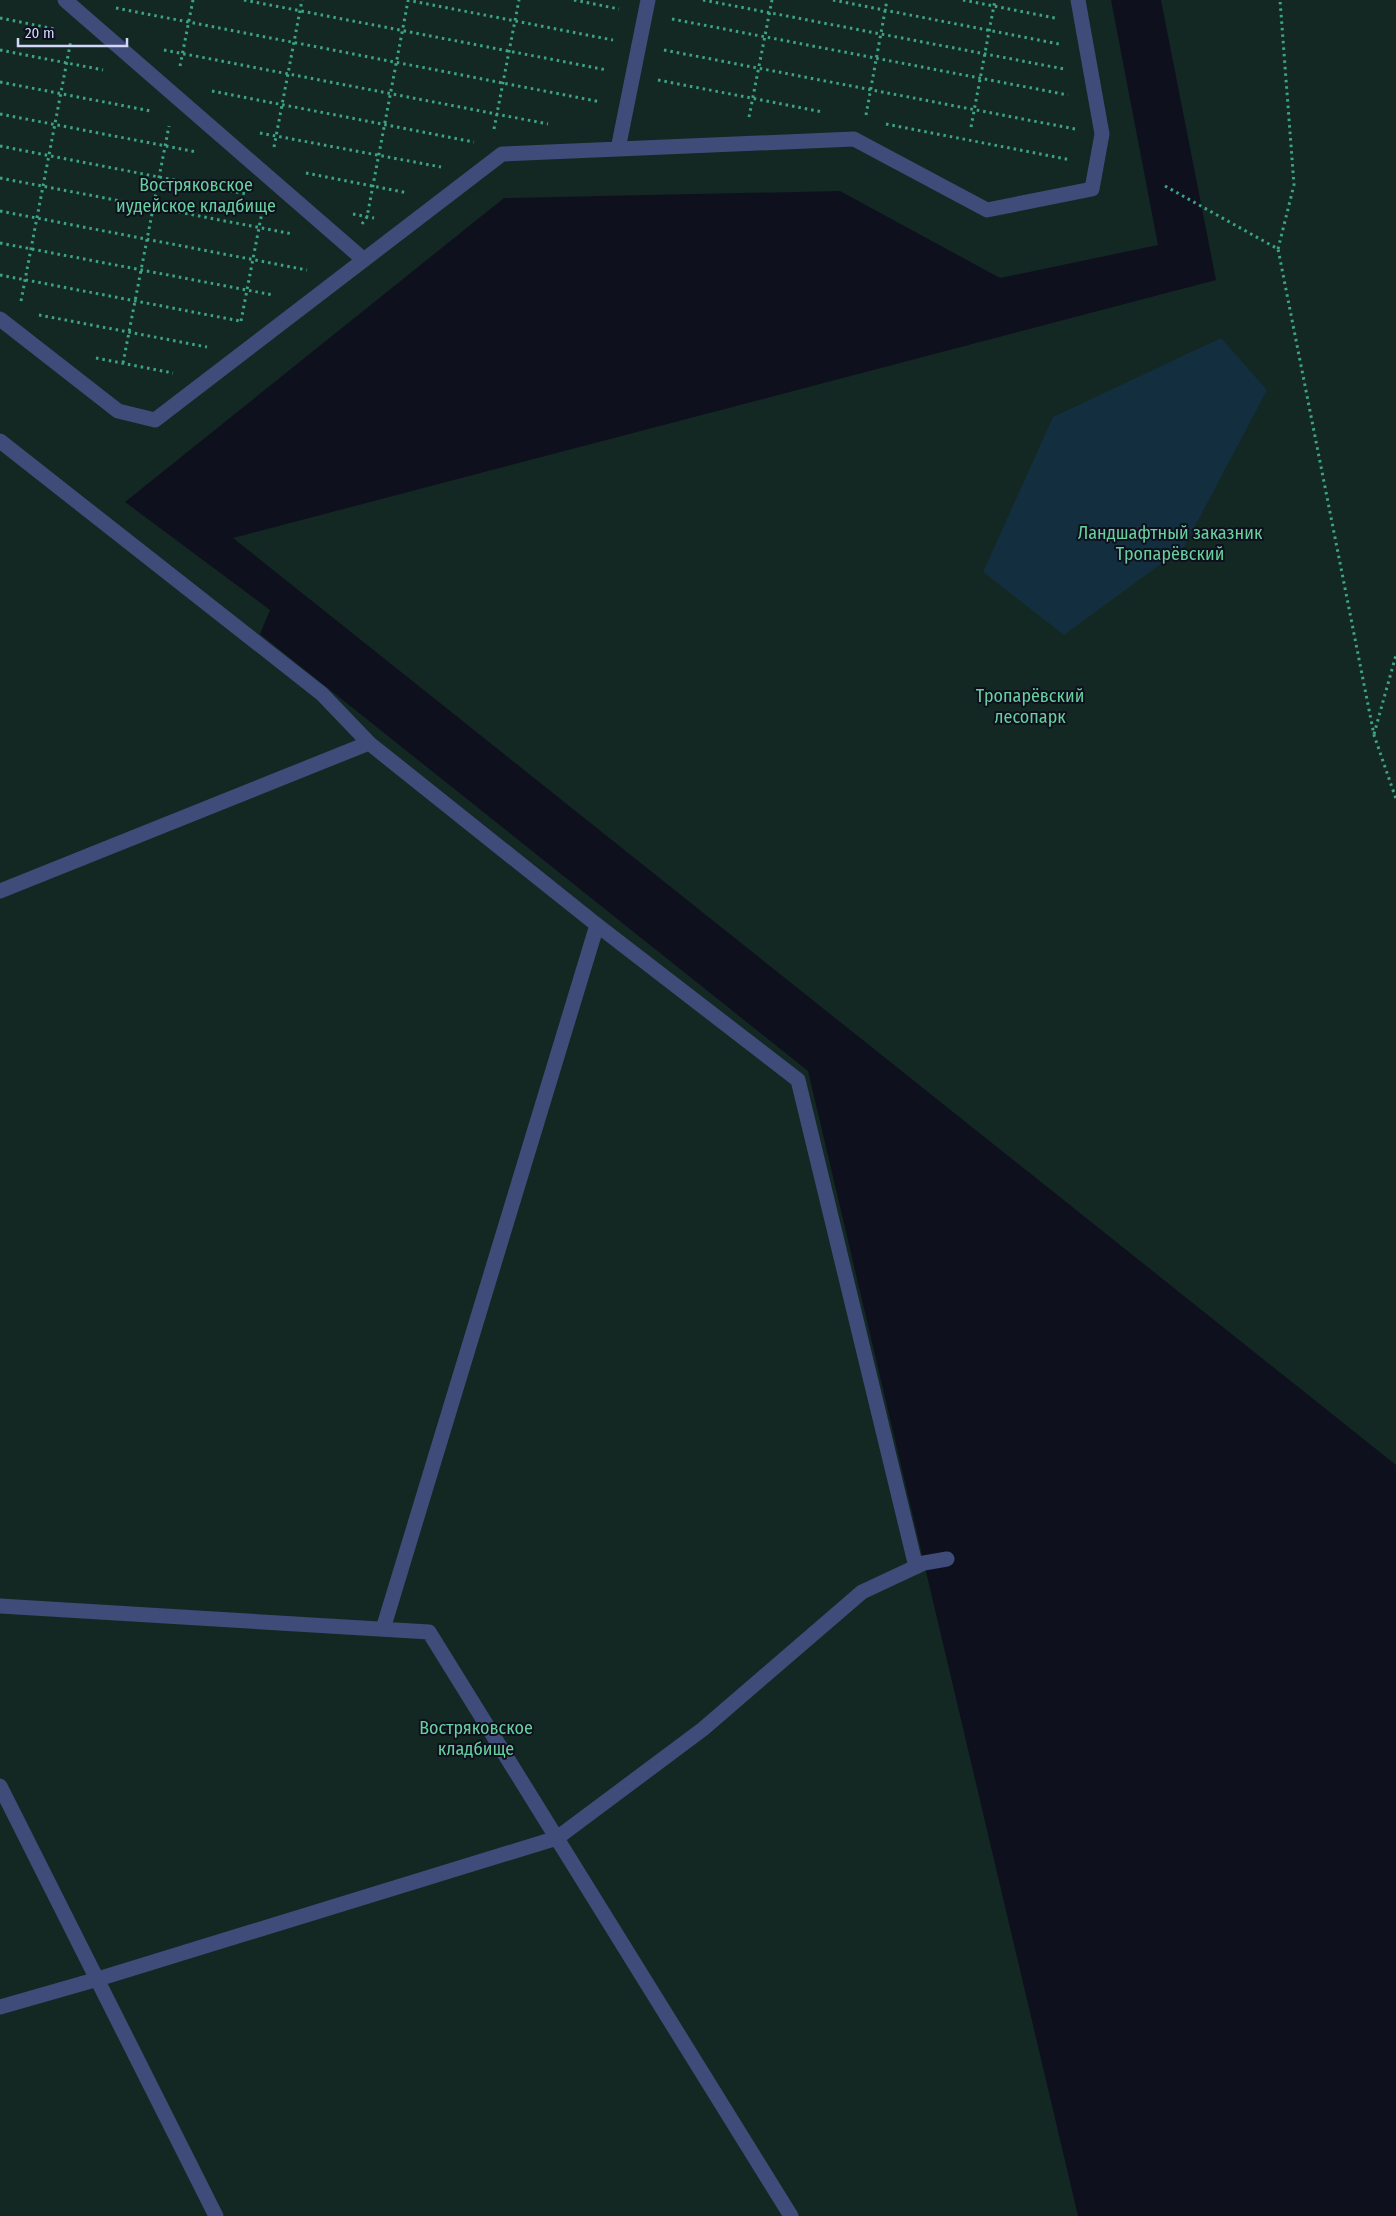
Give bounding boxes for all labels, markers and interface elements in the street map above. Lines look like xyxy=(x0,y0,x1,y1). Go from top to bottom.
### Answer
scale bar xyxy=(18,15,126,47)
text: 20 m xyxy=(25,24,55,42)
park label: Востряковское иудейское кладбище xyxy=(116,174,276,217)
park label: Ландшафтный заказник Тропарёвский xyxy=(1078,522,1263,565)
park label: Тропарёвский лесопарк xyxy=(976,685,1084,728)
park label: Востряковское кладбище xyxy=(419,1717,533,1760)

